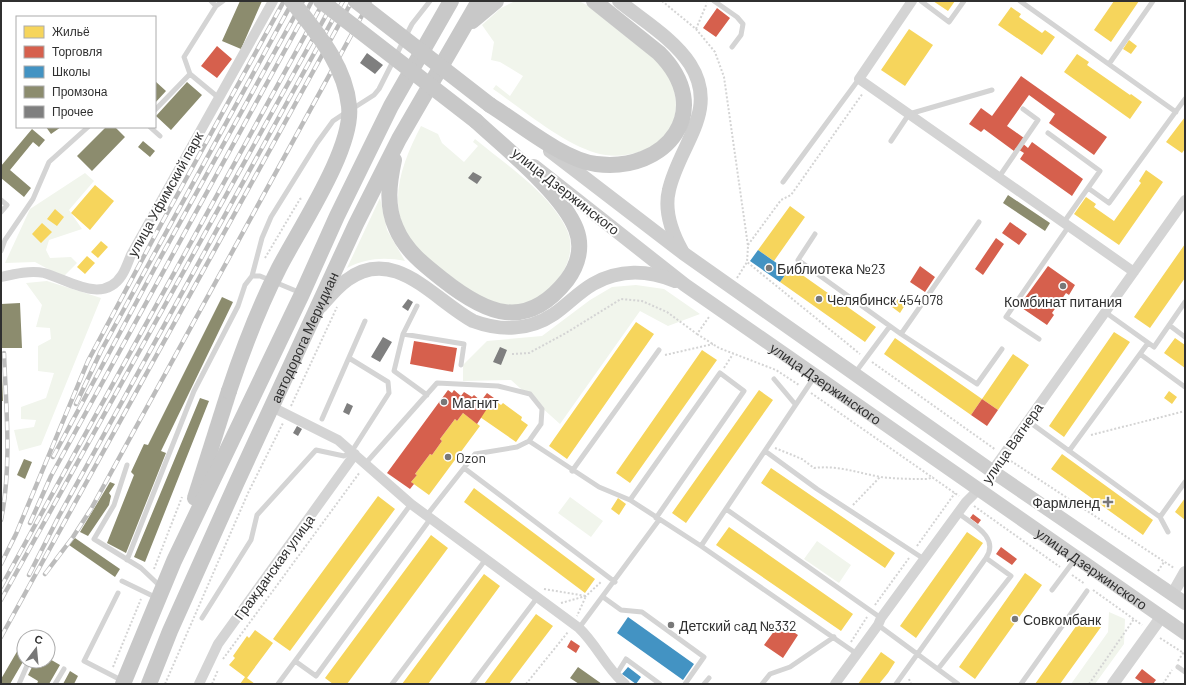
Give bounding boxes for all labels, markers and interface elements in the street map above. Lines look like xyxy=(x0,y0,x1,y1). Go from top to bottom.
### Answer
legend xyxy=(16,16,156,128)
text: Жильё xyxy=(52,24,90,38)
text: Торговля xyxy=(52,44,102,59)
text: Школы xyxy=(52,64,90,78)
text: Промзона xyxy=(52,84,108,99)
text: Прочее xyxy=(52,104,94,119)
street label: улица Уфимский парк xyxy=(124,128,207,259)
street label: улица Дзержинского xyxy=(509,144,623,238)
place label: Библиотека №23 xyxy=(777,260,886,277)
marker: Библиотека №23 xyxy=(764,263,774,273)
street label: автодорога Меридиан xyxy=(266,269,341,405)
marker: Комбинат питания xyxy=(1058,281,1068,291)
place label: Челябинск 454078 xyxy=(827,291,943,308)
place label: Комбинат питания xyxy=(1004,293,1122,310)
marker: Челябинск 454078 xyxy=(814,294,824,304)
street label: улица Дзержинского xyxy=(767,338,885,428)
place label: Магнит xyxy=(452,394,499,411)
marker: Магнит xyxy=(439,397,449,407)
street label: улица Вагнера xyxy=(978,399,1046,487)
place label: Ozon xyxy=(456,449,486,466)
marker: Ozon xyxy=(443,452,453,462)
place label: Фармленд xyxy=(1032,494,1100,511)
marker: Фармленд xyxy=(1103,497,1113,507)
street label: Гражданская улица xyxy=(230,511,318,623)
street label: улица Дзержинского xyxy=(1033,524,1151,613)
place label: Совкомбанк xyxy=(1023,611,1102,628)
marker: Совкомбанк xyxy=(1010,614,1020,624)
place label: Детский cад №332 xyxy=(679,617,797,634)
marker: Детский cад №332 xyxy=(666,620,676,630)
north arrow xyxy=(16,629,56,669)
text: С xyxy=(33,632,45,646)

